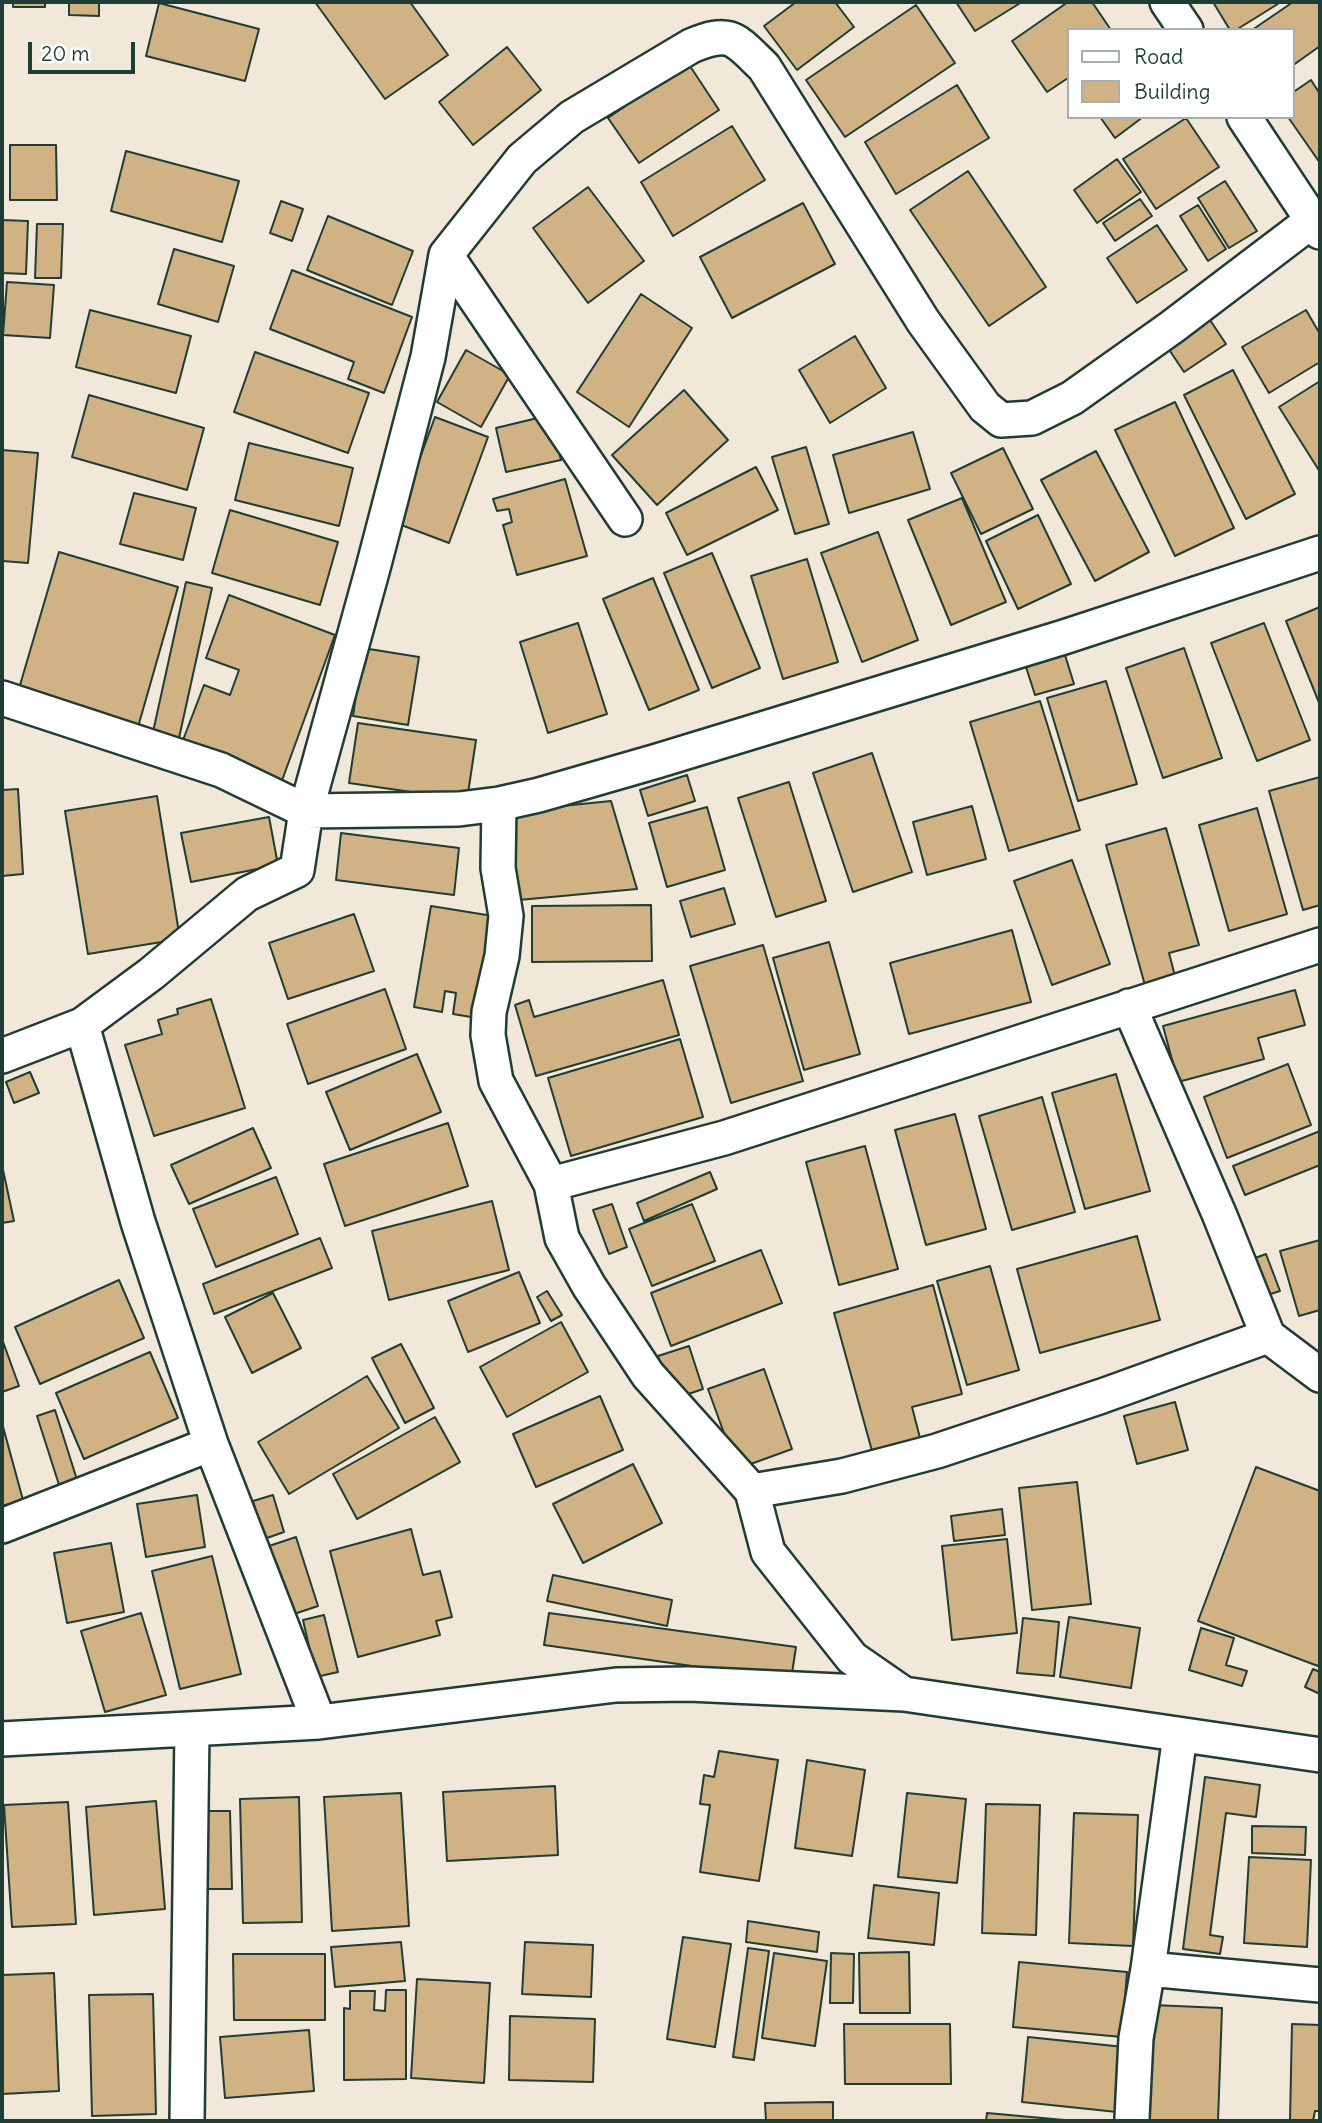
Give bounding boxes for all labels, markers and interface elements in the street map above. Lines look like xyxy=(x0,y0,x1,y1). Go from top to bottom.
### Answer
scale bar xyxy=(32,28,138,72)
legend xyxy=(1066,28,1294,119)
text: 20 m xyxy=(41,40,90,67)
text: Road xyxy=(1134,43,1183,70)
text: Building xyxy=(1134,78,1210,105)

